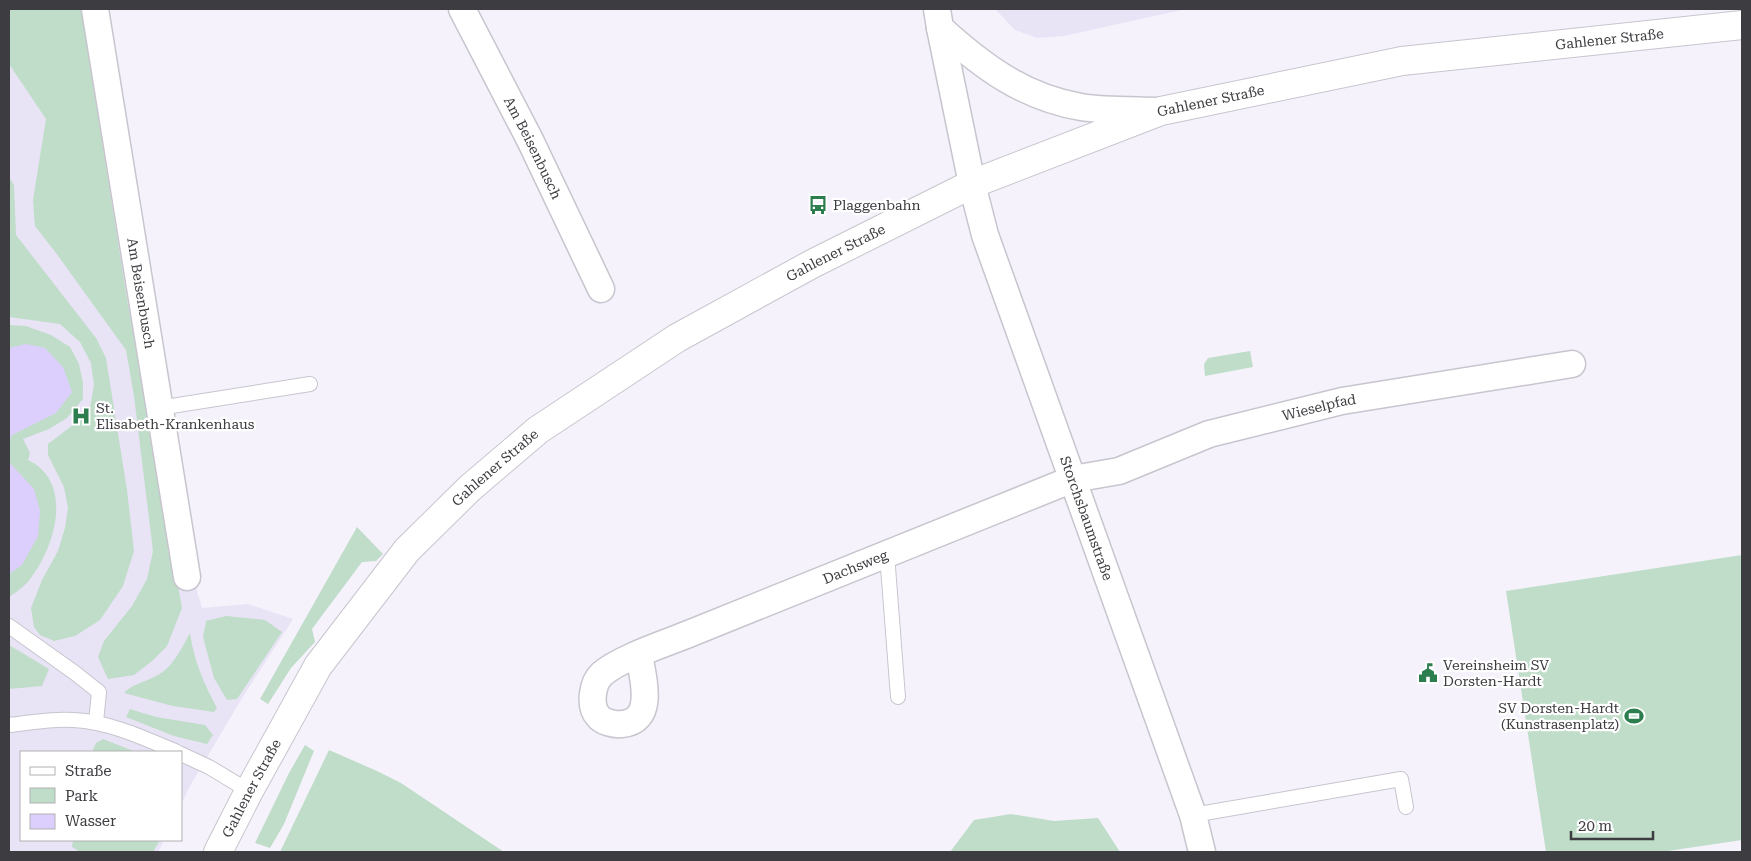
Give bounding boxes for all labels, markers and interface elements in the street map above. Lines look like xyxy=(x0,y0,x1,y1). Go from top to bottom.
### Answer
street label: Gahlener Straße xyxy=(1554,25,1665,53)
street label: Gahlener Straße xyxy=(1156,82,1266,120)
street label: Am Beisenbusch xyxy=(501,94,565,202)
bus stop icon: Plaggenbahn xyxy=(807,194,829,216)
place label: Plaggenbahn xyxy=(833,197,921,213)
street label: Gahlener Straße xyxy=(783,221,888,285)
street label: Am Beisenbusch xyxy=(124,237,158,350)
street label: Wieselpfad xyxy=(1280,391,1357,424)
place label: St. Elisabeth-Krankenhaus xyxy=(96,400,255,432)
hospital icon: St. Elisabeth-Krankenhaus xyxy=(70,405,92,427)
street label: Gahlener Straße xyxy=(448,425,541,509)
street label: Storchsbaumstraße xyxy=(1057,454,1116,583)
street label: Dachsweg xyxy=(820,546,890,587)
place label: Vereinsheim SV Dorsten-Hardt xyxy=(1443,657,1549,689)
public building icon: Vereinsheim SV Dorsten-Hardt xyxy=(1417,662,1439,684)
place label: SV Dorsten-Hardt (Kunstrasenplatz) xyxy=(1498,700,1619,732)
sports icon: SV Dorsten-Hardt (Kunstrasenplatz) xyxy=(1623,705,1645,727)
street label: Gahlener Straße xyxy=(219,736,284,840)
legend xyxy=(20,751,182,841)
text: Straße xyxy=(65,762,112,780)
text: Park xyxy=(65,787,99,805)
scale bar xyxy=(1571,808,1654,840)
text: Wasser xyxy=(65,812,116,830)
text: 20 m xyxy=(1578,817,1613,835)

